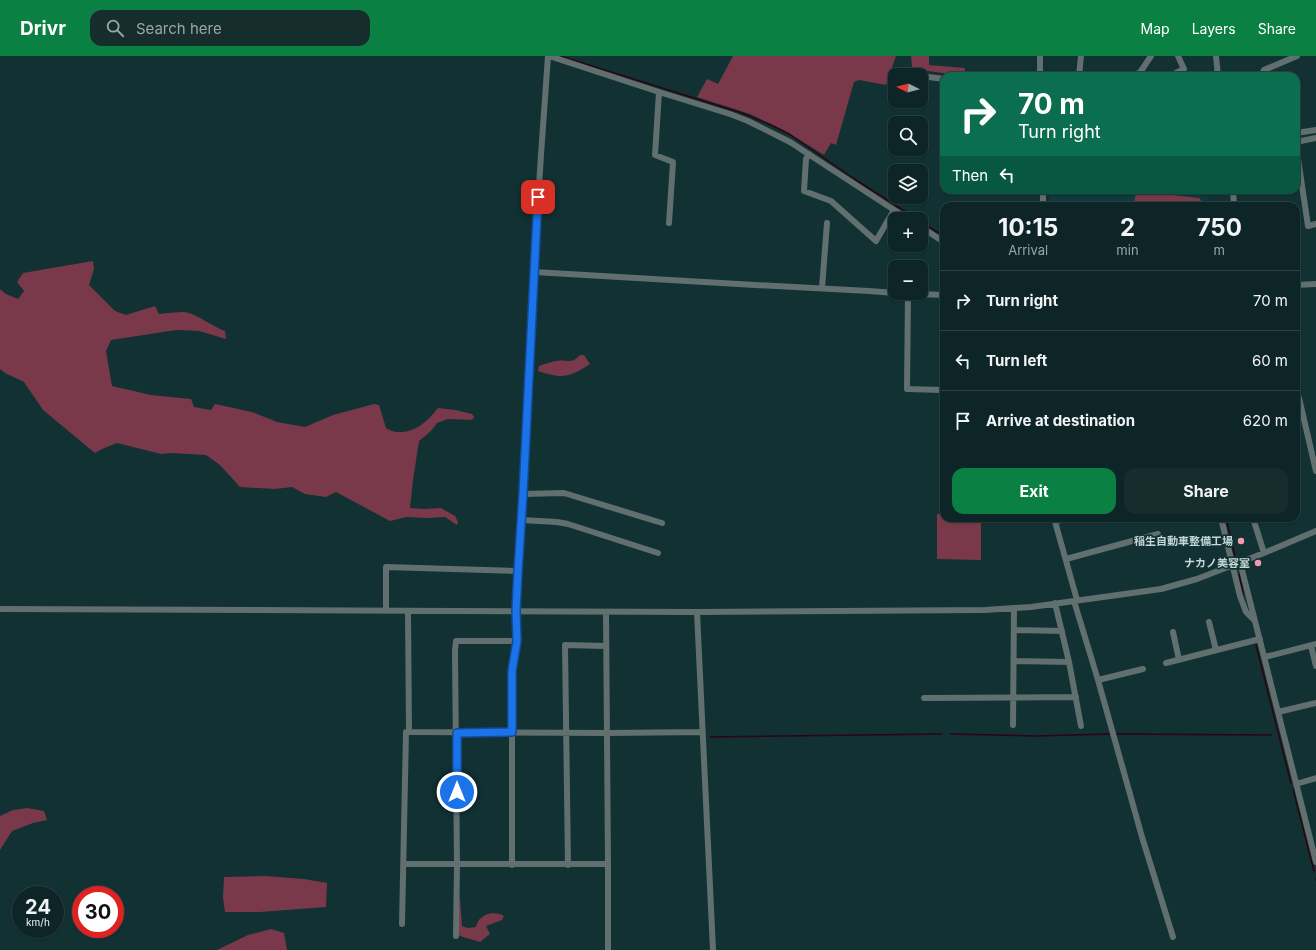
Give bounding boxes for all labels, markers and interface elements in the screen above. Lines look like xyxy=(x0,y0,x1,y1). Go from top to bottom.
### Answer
search box xyxy=(90,10,370,46)
text: Drivr xyxy=(20,17,66,40)
icon: search xyxy=(104,17,126,39)
text: Search here xyxy=(136,19,222,38)
text: Map xyxy=(1141,20,1170,37)
text: Layers xyxy=(1192,20,1236,37)
text: Share xyxy=(1258,20,1296,37)
north arrow xyxy=(888,68,928,108)
map controls xyxy=(888,68,928,300)
text: 70 m xyxy=(1018,87,1085,121)
icon: right xyxy=(952,88,1004,140)
button: search xyxy=(888,116,928,156)
text: Turn right xyxy=(1018,121,1101,142)
button: layers xyxy=(888,164,928,204)
icon: left xyxy=(996,164,1018,186)
text: Then xyxy=(952,166,988,185)
pin xyxy=(521,180,555,214)
icon: arrive xyxy=(527,186,549,208)
button: + xyxy=(888,212,928,252)
text: 10:15 xyxy=(998,213,1058,242)
text: 2 xyxy=(1120,213,1135,242)
text: 750 xyxy=(1197,213,1242,242)
text: Arrival xyxy=(1008,242,1048,258)
text: min xyxy=(1116,242,1139,258)
text: m xyxy=(1214,242,1225,258)
button: − xyxy=(888,260,928,300)
icon: right xyxy=(952,290,974,312)
text: Turn right xyxy=(986,291,1058,310)
text: 70 m xyxy=(1253,291,1288,310)
icon: left xyxy=(952,350,974,372)
text: Turn left xyxy=(986,351,1047,370)
text: 60 m xyxy=(1252,351,1288,370)
icon: arrive xyxy=(952,410,974,432)
text: Arrive at destination xyxy=(986,411,1135,430)
text: 620 m xyxy=(1243,411,1288,430)
button: Exit xyxy=(952,468,1116,514)
button: Share xyxy=(1124,468,1288,514)
place label: 稲生自動車整備工場 xyxy=(1134,534,1233,548)
marker: 稲生自動車整備工場 xyxy=(1236,536,1246,546)
place label: ナカノ美容室 xyxy=(1184,556,1250,570)
marker: ナカノ美容室 xyxy=(1253,558,1263,568)
position arrow xyxy=(436,771,478,813)
speed limit sign: 30 xyxy=(72,886,124,938)
text: 24 xyxy=(25,895,51,919)
text: km/h xyxy=(26,916,50,928)

